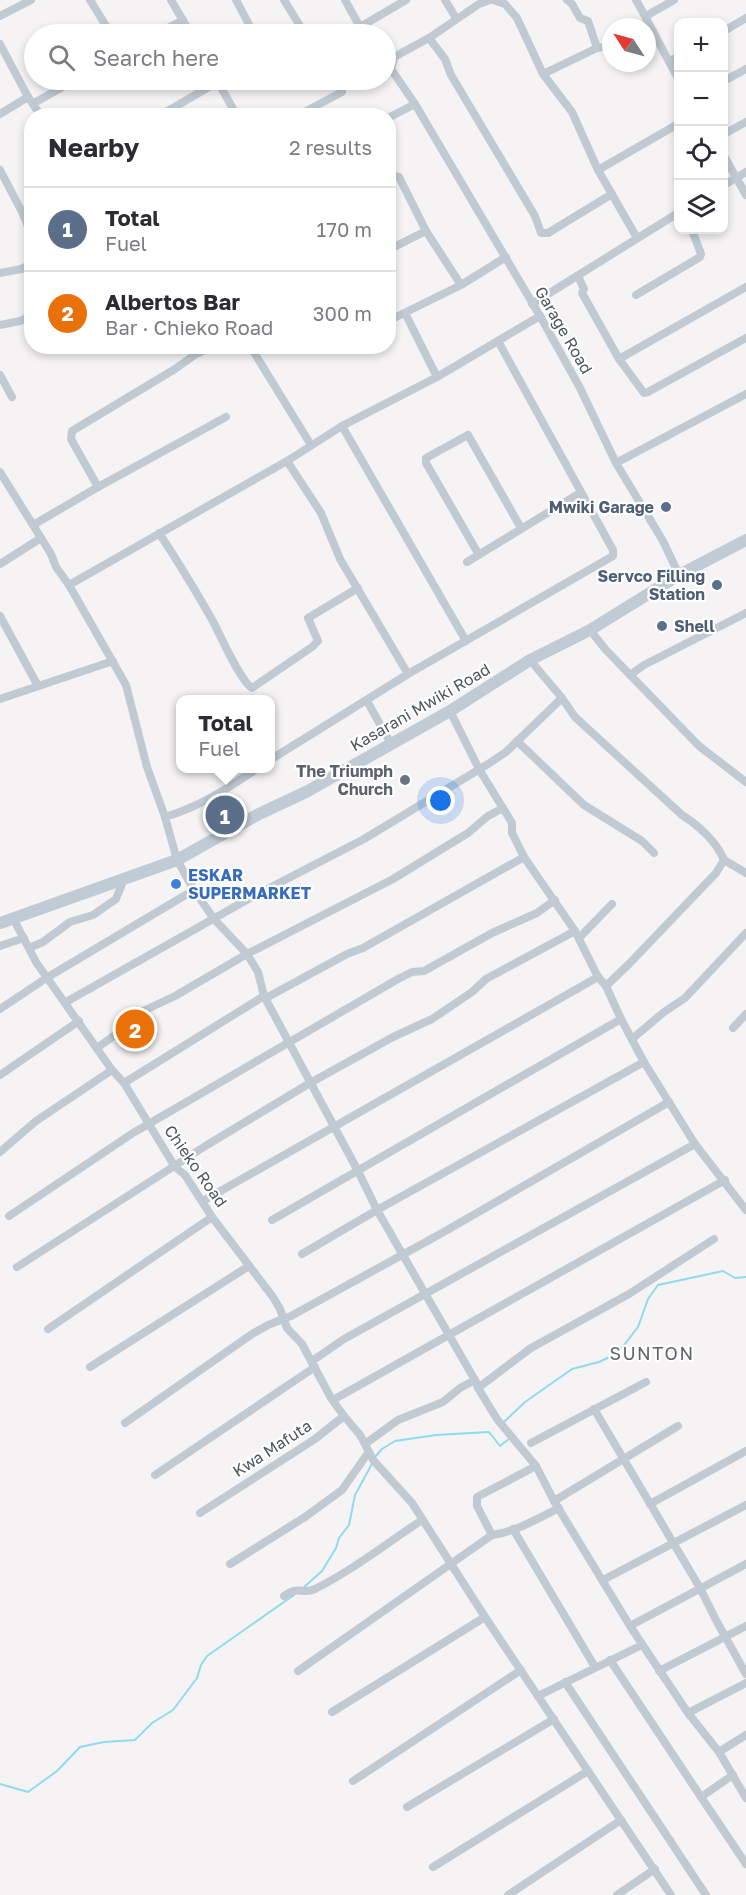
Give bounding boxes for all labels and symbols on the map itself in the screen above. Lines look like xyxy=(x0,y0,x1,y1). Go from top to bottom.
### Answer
north arrow xyxy=(602,18,656,72)
street label: Garage Road xyxy=(531,283,597,377)
place label: Mwiki Garage xyxy=(549,497,654,517)
marker: Mwiki Garage xyxy=(659,500,673,514)
place label: Servco Filling Station xyxy=(598,566,705,604)
marker: Servco Filling Station xyxy=(710,578,724,592)
place label: Shell xyxy=(674,616,715,636)
marker: Shell xyxy=(655,619,669,633)
street label: Kasarani Mwiki Road xyxy=(346,659,494,755)
place label: The Triumph Church xyxy=(296,761,393,799)
marker: The Triumph Church xyxy=(398,773,412,787)
your location xyxy=(426,786,455,815)
pin: 1 xyxy=(206,792,244,838)
place label: ESKAR SUPERMARKET xyxy=(188,865,312,903)
marker: ESKAR SUPERMARKET xyxy=(169,877,183,891)
pin: 2 xyxy=(116,1006,154,1052)
street label: Chieko Road xyxy=(160,1121,232,1211)
district label: SUNTON xyxy=(609,1342,695,1364)
street label: Kwa Mafuta xyxy=(229,1415,315,1481)

